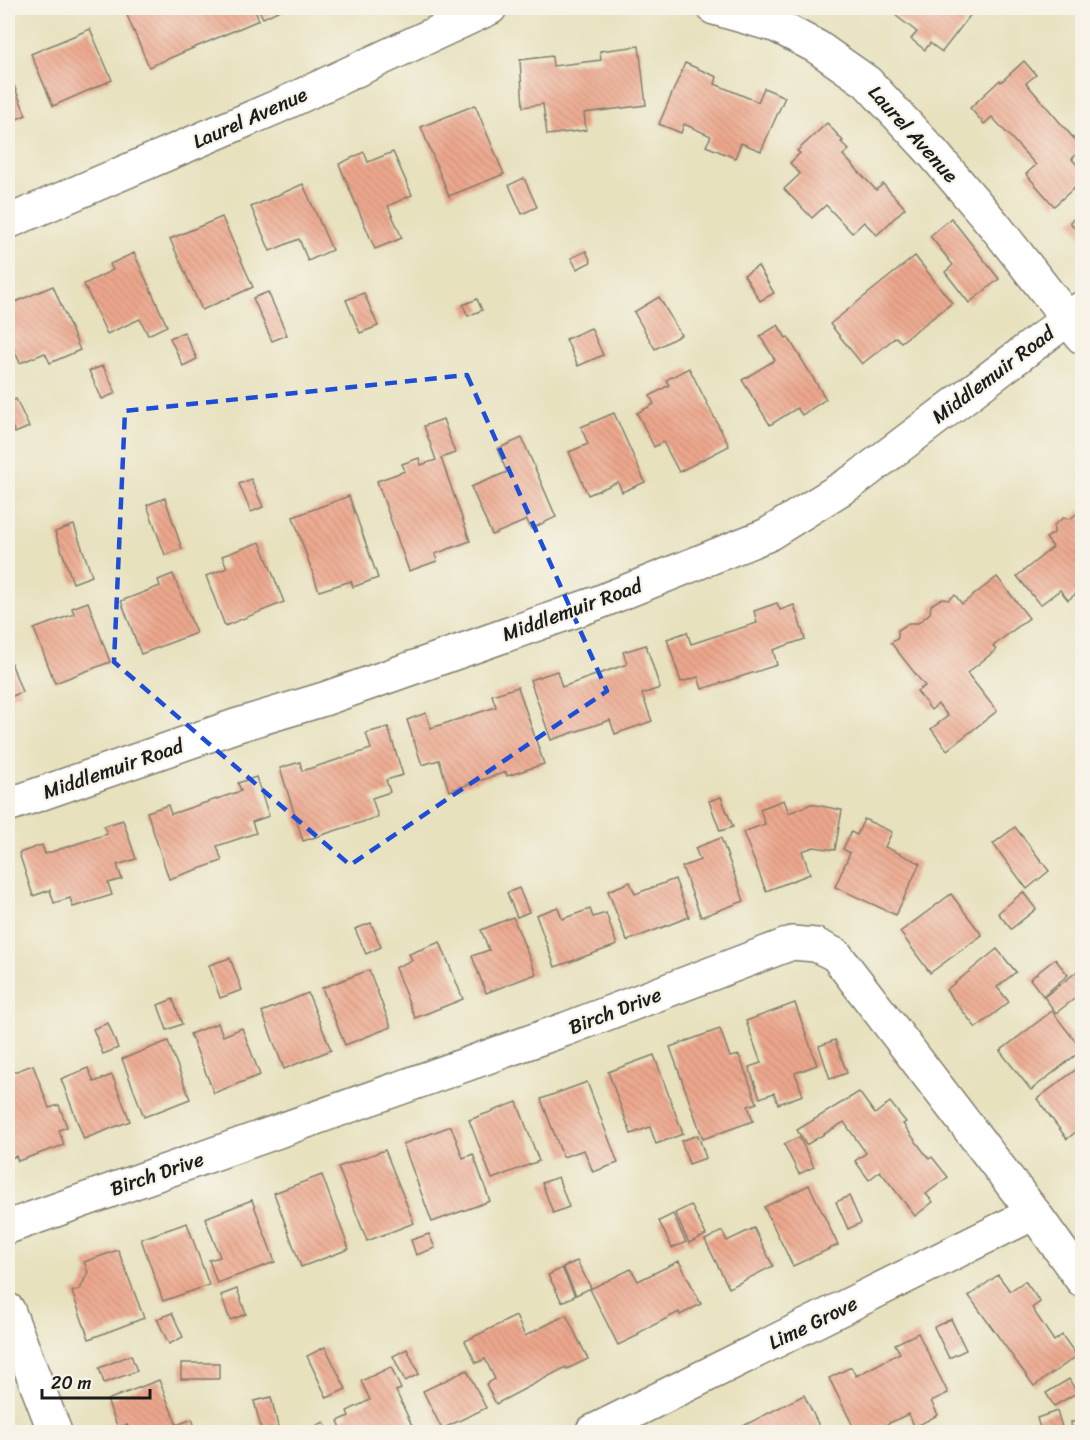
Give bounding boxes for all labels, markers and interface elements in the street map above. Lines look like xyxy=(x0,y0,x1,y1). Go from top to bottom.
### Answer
street label: Laurel Avenue xyxy=(187,77,313,159)
street label: Laurel Avenue xyxy=(859,77,967,192)
street label: Middlemuir Road xyxy=(924,316,1063,433)
street label: Middlemuir Road xyxy=(497,568,648,652)
street label: Middlemuir Road xyxy=(38,728,189,809)
street label: Birch Drive xyxy=(563,977,667,1045)
street label: Birch Drive xyxy=(105,1142,209,1206)
street label: Lime Grove xyxy=(762,1286,864,1360)
scale bar xyxy=(42,1362,150,1400)
text: 20 m xyxy=(51,1367,91,1399)

